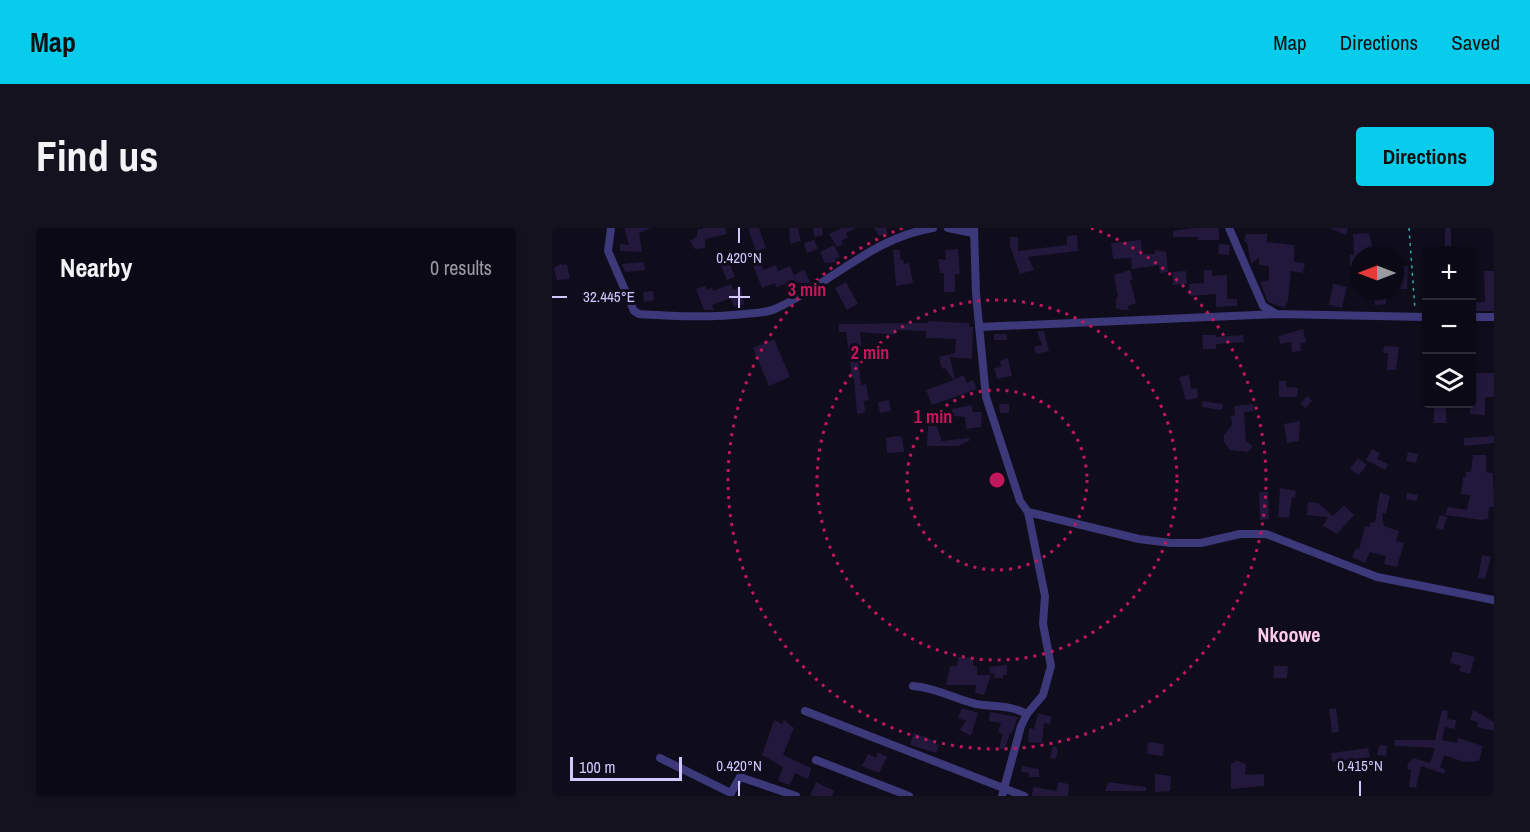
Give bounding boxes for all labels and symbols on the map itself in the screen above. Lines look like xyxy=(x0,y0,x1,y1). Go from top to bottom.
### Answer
north arrow xyxy=(1350,246,1404,300)
text: 0.420°N xyxy=(716,247,762,268)
text: 3 min xyxy=(788,277,826,302)
text: 32.445°E xyxy=(583,286,635,307)
text: 2 min xyxy=(851,340,889,365)
text: 1 min xyxy=(914,404,952,429)
centre of rings xyxy=(987,470,1007,490)
district label: Nkoowe xyxy=(1258,621,1320,648)
scale bar xyxy=(570,754,682,782)
text: 0.420°N xyxy=(716,755,762,776)
text: 0.415°N xyxy=(1337,755,1383,776)

